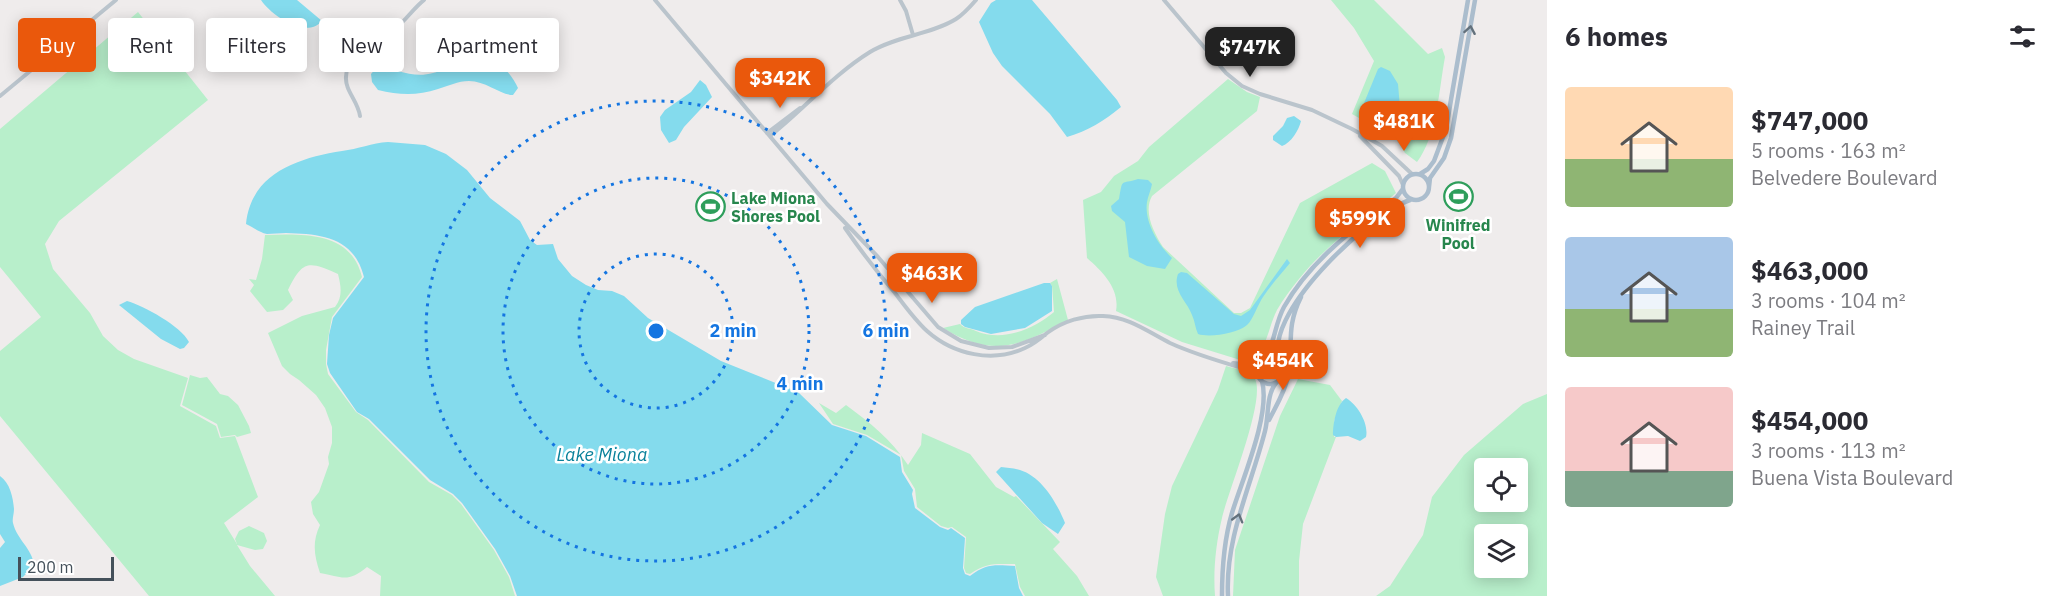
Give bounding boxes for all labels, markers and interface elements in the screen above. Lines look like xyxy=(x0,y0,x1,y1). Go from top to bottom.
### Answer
chip: Buy xyxy=(18,18,96,72)
chip: Rent xyxy=(108,18,194,72)
chip: Filters xyxy=(206,18,307,72)
chip: New xyxy=(319,18,404,72)
chip: Apartment xyxy=(416,18,559,72)
text: 6 homes xyxy=(1565,19,1668,53)
icon: filters xyxy=(2006,20,2039,53)
one-way arrow xyxy=(1463,26,1476,36)
pin: $747K xyxy=(1208,27,1292,78)
text: $747K xyxy=(1219,33,1281,60)
pin: $342K xyxy=(738,58,822,109)
text: $342K xyxy=(749,64,811,91)
pin: $481K xyxy=(1362,101,1446,152)
text: $747,000 xyxy=(1751,103,1868,137)
text: $481K xyxy=(1373,107,1435,134)
icon: home xyxy=(1613,111,1685,183)
text: 5 rooms · 163 m² xyxy=(1751,137,1906,164)
text: Belvedere Boulevard xyxy=(1751,164,1938,191)
sports icon: Winifred Pool xyxy=(1442,181,1474,213)
place label: Lake Miona Shores Pool xyxy=(731,188,820,226)
sports icon: Lake Miona Shores Pool xyxy=(694,191,726,223)
pin: $599K xyxy=(1318,198,1402,249)
text: $599K xyxy=(1329,204,1391,231)
place label: Winifred Pool xyxy=(1425,215,1491,253)
pin: $463K xyxy=(890,253,974,304)
text: $463,000 xyxy=(1751,253,1868,287)
text: $463K xyxy=(901,259,963,286)
icon: home xyxy=(1613,261,1685,333)
text: 3 rooms · 104 m² xyxy=(1751,287,1906,314)
text: Rainey Trail xyxy=(1751,314,1855,341)
text: 2 min xyxy=(709,319,757,342)
text: 6 min xyxy=(862,319,910,342)
centre of rings xyxy=(646,321,666,341)
pin: $454K xyxy=(1241,340,1325,391)
text: $454K xyxy=(1252,346,1314,373)
text: 4 min xyxy=(776,372,824,395)
text: $454,000 xyxy=(1751,403,1868,437)
icon: home xyxy=(1613,411,1685,483)
text: 3 rooms · 113 m² xyxy=(1751,437,1906,464)
water label: Lake Miona xyxy=(557,443,647,466)
map controls xyxy=(1474,458,1528,578)
button: locate xyxy=(1474,458,1528,512)
text: Buena Vista Boulevard xyxy=(1751,464,1953,491)
one-way arrow xyxy=(1231,513,1243,524)
button: layers xyxy=(1474,524,1528,578)
scale bar xyxy=(18,554,114,582)
text: 200 m xyxy=(27,557,74,577)

